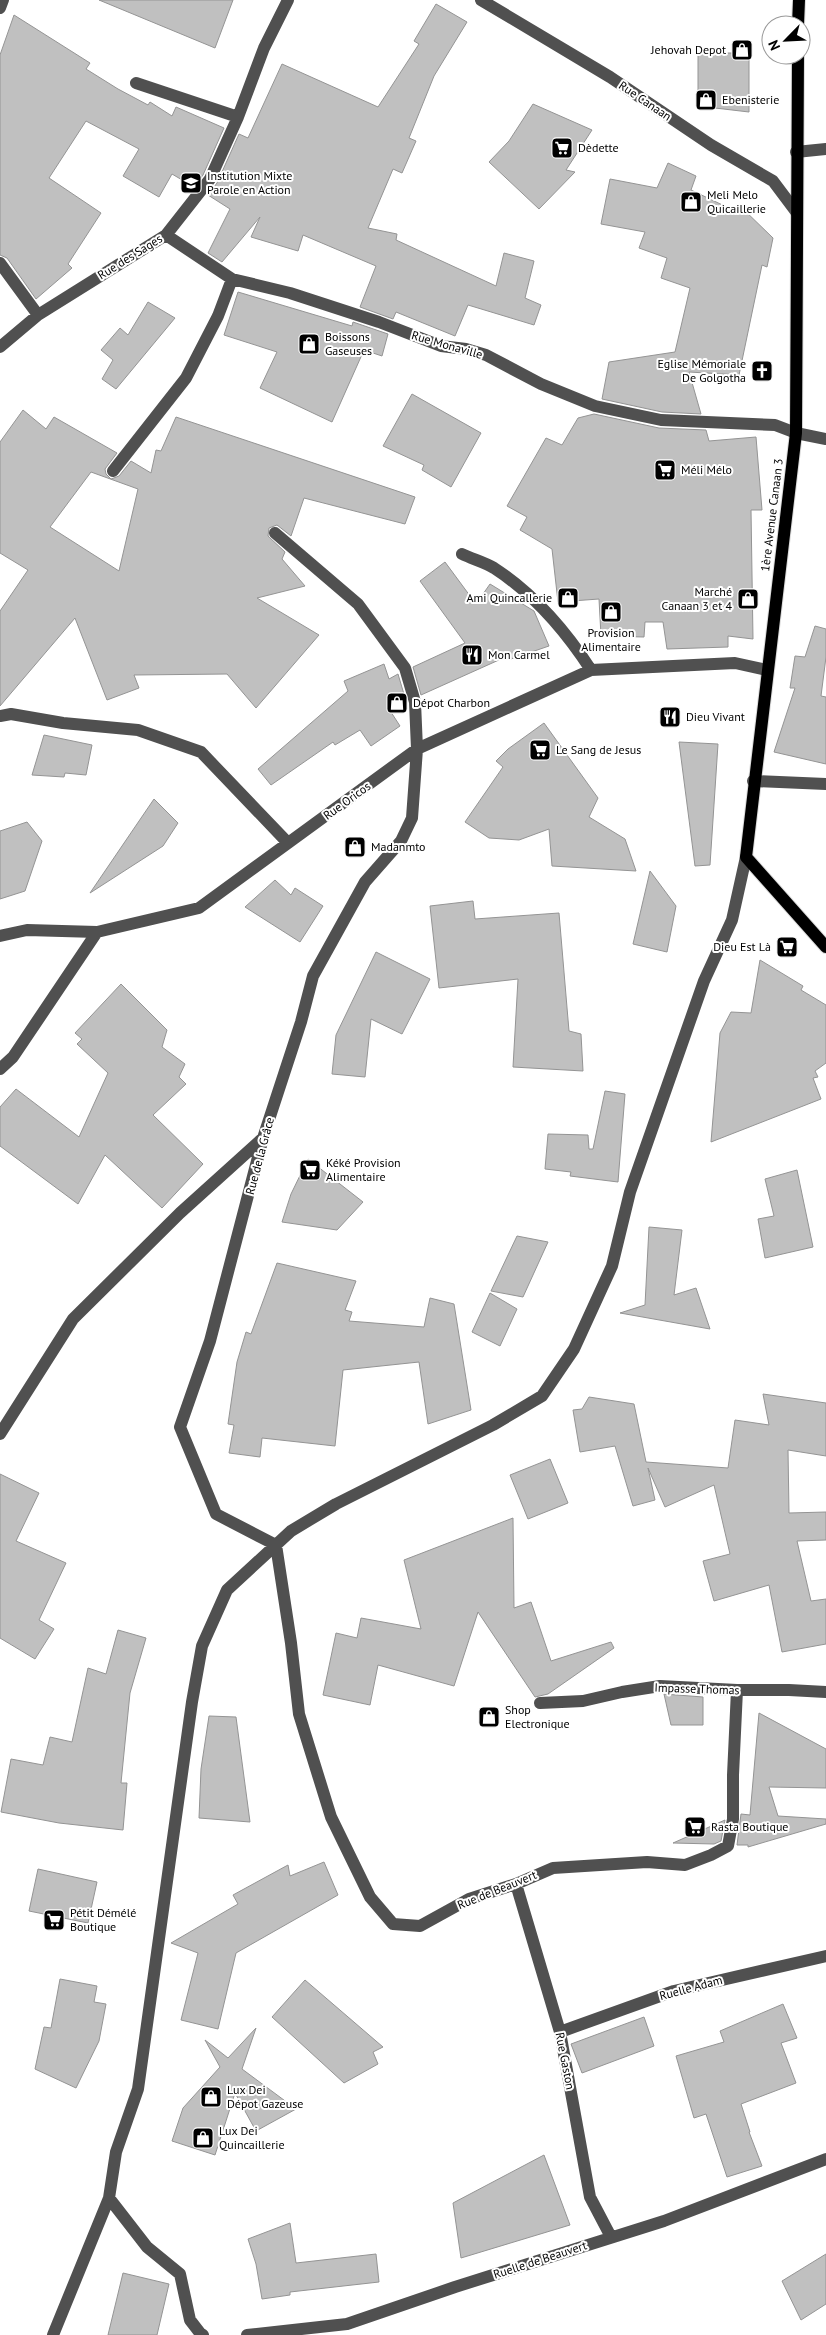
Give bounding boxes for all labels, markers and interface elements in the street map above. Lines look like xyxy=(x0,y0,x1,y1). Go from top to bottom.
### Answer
north arrow xyxy=(761,15,811,65)
text: N xyxy=(764,37,784,53)
shop icon: Jehovah Depot xyxy=(730,38,754,62)
place label: Jehovah Depot xyxy=(650,42,726,57)
street label: Rue Canaan xyxy=(616,77,675,124)
shop icon: Ebenisterie xyxy=(694,88,718,112)
place label: Ebenisterie xyxy=(722,92,779,107)
supermarket icon: Dèdette xyxy=(550,136,574,160)
place label: Dèdette xyxy=(578,140,619,155)
place label: Institution Mixte Parole en Action xyxy=(207,168,292,197)
school or university icon: Institution Mixte Parole en Action xyxy=(179,171,203,195)
place label: Meli Melo Quicaillerie xyxy=(707,187,766,216)
shop icon: Meli Melo Quicaillerie xyxy=(679,190,703,214)
street label: Rue des Sages xyxy=(95,231,165,282)
street label: Rue Monaville xyxy=(410,327,484,362)
place label: Boissons Gaseuses xyxy=(325,329,372,358)
shop icon: Boissons Gaseuses xyxy=(297,332,321,356)
place label: Eglise Mémoriale De Golgotha xyxy=(657,356,746,385)
church icon: Eglise Mémoriale De Golgotha xyxy=(750,359,774,383)
supermarket icon: Méli Mélo xyxy=(653,458,677,482)
street label: 1ère Avenue Canaan 3 xyxy=(757,458,786,572)
place label: Méli Mélo xyxy=(681,462,732,477)
place label: Marché Canaan 3 et 4 xyxy=(662,584,732,613)
shop icon: Ami Quincallerie xyxy=(556,586,580,610)
shop icon: Marché Canaan 3 et 4 xyxy=(736,587,760,611)
place label: Ami Quincallerie xyxy=(466,590,552,605)
shop icon: Provision Alimentaire xyxy=(599,600,623,624)
place label: Provision Alimentaire xyxy=(581,625,641,654)
restaurant icon: Mon Carmel xyxy=(460,643,484,667)
place label: Mon Carmel xyxy=(488,647,550,662)
shop icon: Dépot Charbon xyxy=(385,691,409,715)
place label: Dépot Charbon xyxy=(413,695,490,710)
restaurant icon: Dieu Vivant xyxy=(658,705,682,729)
place label: Dieu Vivant xyxy=(686,709,745,724)
supermarket icon: Le Sang de Jesus xyxy=(528,738,552,762)
place label: Le Sang de Jesus xyxy=(556,742,641,757)
street label: Rue Oricos xyxy=(320,778,373,823)
shop icon: Madanmto xyxy=(343,835,367,859)
place label: Madanmto xyxy=(371,839,426,854)
supermarket icon: Dieu Est Là xyxy=(775,935,799,959)
place label: Dieu Est Là xyxy=(713,939,771,954)
street label: Rue de la Grâce xyxy=(242,1115,277,1196)
place label: Kéké Provision Alimentaire xyxy=(326,1155,401,1184)
supermarket icon: Kéké Provision Alimentaire xyxy=(298,1158,322,1182)
street label: Impasse Thomas xyxy=(654,1680,740,1697)
place label: Shop Electronique xyxy=(505,1702,570,1731)
shop icon: Shop Electronique xyxy=(477,1705,501,1729)
supermarket icon: Rasta Boutique xyxy=(683,1815,707,1839)
place label: Rasta Boutique xyxy=(711,1819,788,1834)
street label: Rue de Beauvert xyxy=(455,1867,539,1912)
place label: Pétit Démélé Boutique xyxy=(70,1905,136,1934)
supermarket icon: Pétit Démélé Boutique xyxy=(42,1908,66,1932)
street label: Ruelle Adam xyxy=(658,1972,724,2003)
street label: Rue Gaston xyxy=(553,2031,578,2091)
place label: Lux Dei Dépot Gazeuse xyxy=(227,2082,303,2111)
shop icon: Lux Dei Dépot Gazeuse xyxy=(199,2085,223,2109)
place label: Lux Dei Quincaillerie xyxy=(219,2123,285,2152)
shop icon: Lux Dei Quincaillerie xyxy=(191,2126,215,2150)
street label: Ruelle de Beauvert xyxy=(491,2237,588,2282)

